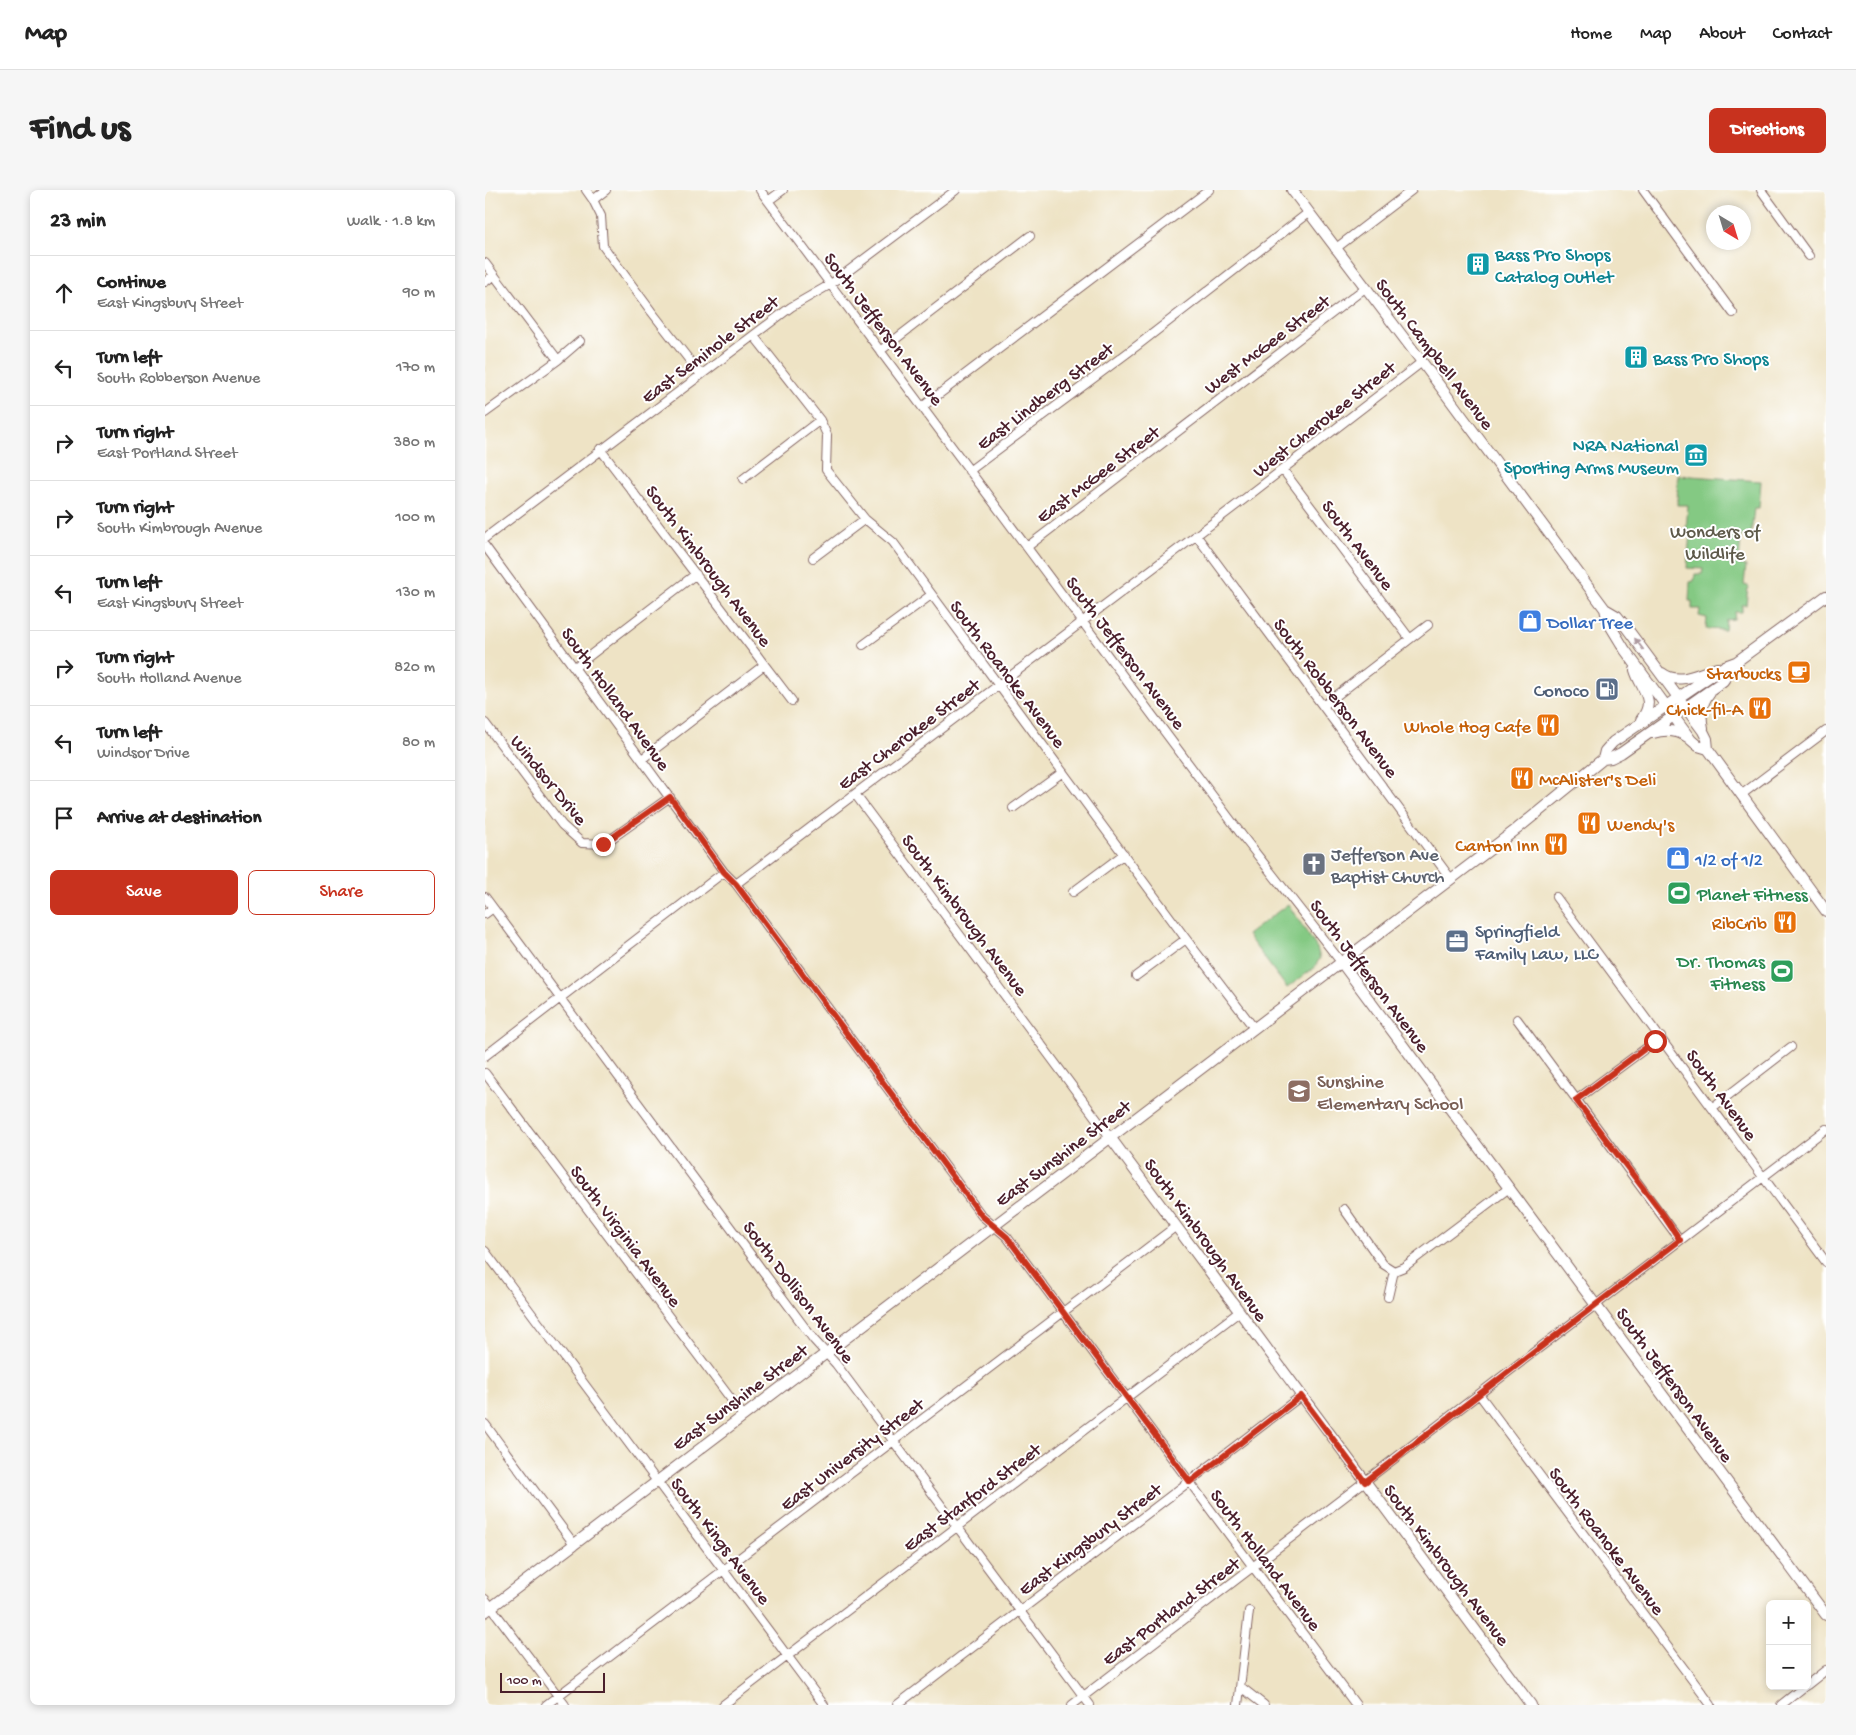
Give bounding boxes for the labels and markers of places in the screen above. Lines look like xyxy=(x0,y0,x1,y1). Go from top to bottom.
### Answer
place label: Bass Pro Shops Catalog Outlet xyxy=(1494,245,1616,290)
building icon: Bass Pro Shops Catalog Outlet xyxy=(1465,251,1491,277)
building icon: Bass Pro Shops xyxy=(1623,344,1649,370)
place label: Bass Pro Shops xyxy=(1652,349,1770,372)
place label: NRA National Sporting Arms Museum xyxy=(1504,436,1680,481)
museum icon: NRA National Sporting Arms Museum xyxy=(1683,442,1709,468)
shop icon: Dollar Tree xyxy=(1517,608,1543,634)
place label: Dollar Tree xyxy=(1545,613,1633,636)
cafe icon: Starbucks xyxy=(1786,659,1812,685)
place label: Starbucks xyxy=(1706,664,1782,687)
fuel station icon: Conoco xyxy=(1594,676,1620,702)
place label: Conoco xyxy=(1534,681,1589,704)
restaurant icon: Chick-fil-A xyxy=(1747,695,1773,721)
place label: Chick-fil-A xyxy=(1666,700,1745,723)
restaurant icon: Whole Hog Cafe xyxy=(1535,712,1561,738)
place label: Whole Hog Cafe xyxy=(1404,717,1531,740)
restaurant icon: McAlister's Deli xyxy=(1509,765,1535,791)
place label: McAlister's Deli xyxy=(1539,770,1656,793)
restaurant icon: Wendy's xyxy=(1576,810,1602,836)
place label: Wendy's xyxy=(1607,815,1675,838)
restaurant icon: Canton Inn xyxy=(1543,831,1569,857)
place label: Canton Inn xyxy=(1455,836,1539,859)
place label: Jefferson Ave Baptist Church xyxy=(1330,845,1445,890)
shop icon: 1/2 of 1/2 xyxy=(1665,845,1691,871)
place label: 1/2 of 1/2 xyxy=(1694,850,1763,873)
church icon: Jefferson Ave Baptist Church xyxy=(1301,851,1327,877)
sports icon: Planet Fitness xyxy=(1666,880,1692,906)
place label: Planet Fitness xyxy=(1696,885,1809,908)
restaurant icon: RibCrib xyxy=(1772,909,1798,935)
place label: RibCrib xyxy=(1712,914,1767,937)
place label: Springfield Family Law, LLC xyxy=(1474,922,1600,967)
office icon: Springfield Family Law, LLC xyxy=(1444,928,1470,954)
place label: Dr. Thomas Fitness xyxy=(1675,952,1766,997)
sports icon: Dr. Thomas Fitness xyxy=(1769,958,1795,984)
place label: Sunshine Elementary School xyxy=(1317,1072,1463,1117)
school or university icon: Sunshine Elementary School xyxy=(1286,1078,1312,1104)

